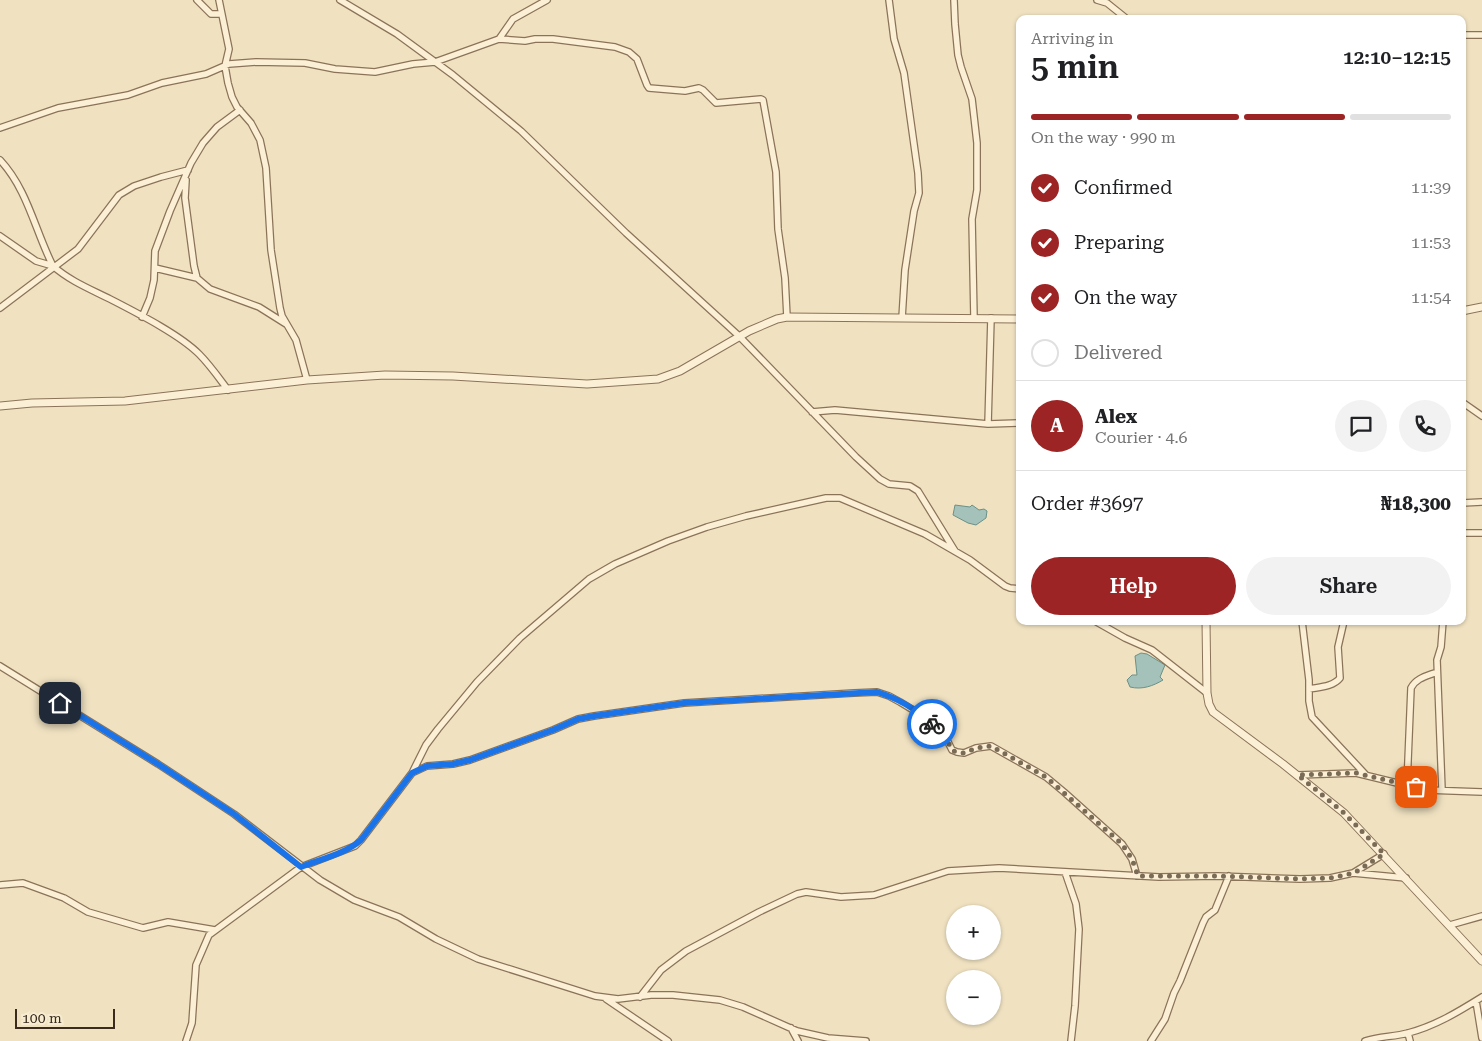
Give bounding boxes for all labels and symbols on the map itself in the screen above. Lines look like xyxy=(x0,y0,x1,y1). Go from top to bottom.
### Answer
pin xyxy=(39,682,81,724)
courier xyxy=(907,699,957,749)
pin xyxy=(1395,766,1437,808)
scale bar xyxy=(15,1006,115,1029)

